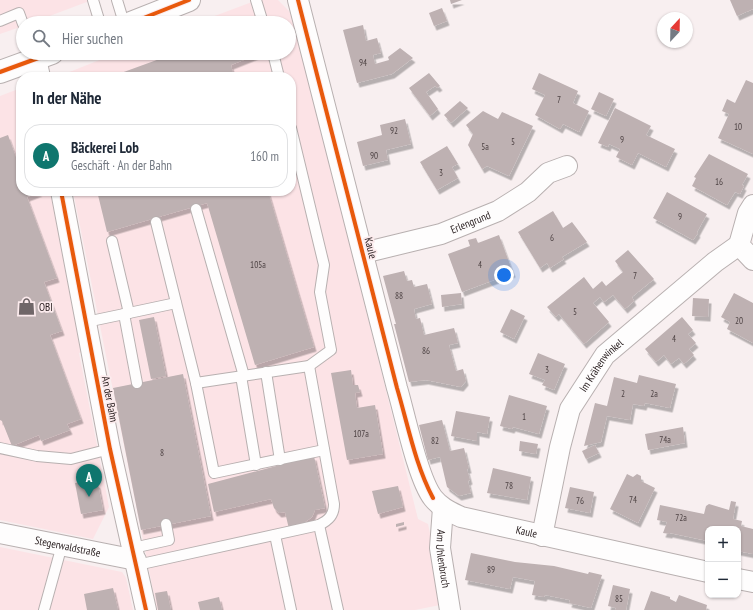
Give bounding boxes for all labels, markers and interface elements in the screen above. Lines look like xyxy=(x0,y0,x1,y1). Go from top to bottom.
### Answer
north arrow xyxy=(657,12,693,48)
search box xyxy=(16,16,296,60)
icon: search xyxy=(30,27,52,49)
text: Hier suchen xyxy=(62,29,123,48)
house number: 94 xyxy=(359,57,367,68)
text: In der Nähe xyxy=(32,87,102,109)
house number: 7 xyxy=(557,94,561,105)
house number: 10 xyxy=(734,121,742,132)
house number: 92 xyxy=(390,125,398,136)
house number: 9 xyxy=(620,134,624,145)
house number: 5 xyxy=(511,136,515,147)
text: Bäckerei Lob xyxy=(71,138,139,157)
house number: 5a xyxy=(481,141,489,152)
text: A xyxy=(43,148,49,165)
text: 160 m xyxy=(250,148,279,165)
house number: 90 xyxy=(370,150,378,161)
text: Geschäft · An der Bahn xyxy=(71,157,172,174)
house number: 3 xyxy=(439,167,443,178)
house number: 16 xyxy=(715,176,723,187)
street label: Erlengrund xyxy=(448,208,493,236)
house number: 9 xyxy=(678,211,682,222)
house number: 6 xyxy=(550,232,554,243)
street label: Kaule xyxy=(362,236,380,261)
house number: 105a xyxy=(250,259,266,270)
house number: 4 xyxy=(478,259,482,270)
your location xyxy=(494,265,514,285)
house number: 7 xyxy=(633,270,637,281)
house number: 88 xyxy=(395,290,403,301)
shop icon: OBI xyxy=(16,297,36,317)
place label: OBI xyxy=(39,300,53,314)
house number: 5 xyxy=(573,306,577,317)
house number: 20 xyxy=(735,315,743,326)
house number: 4 xyxy=(672,333,676,344)
street label: Im Krähenwinkel xyxy=(576,335,626,394)
house number: 86 xyxy=(422,345,430,356)
house number: 3 xyxy=(545,364,549,375)
street label: An der Bahn xyxy=(99,375,121,423)
house number: 2 xyxy=(621,388,625,399)
house number: 2a xyxy=(650,388,658,399)
house number: 1 xyxy=(522,411,526,422)
house number: 107a xyxy=(353,428,369,439)
house number: 74a xyxy=(659,434,671,445)
house number: 82 xyxy=(431,435,439,446)
house number: 8 xyxy=(160,447,164,458)
pin: A xyxy=(76,464,102,497)
house number: 78 xyxy=(505,480,513,491)
house number: 74 xyxy=(629,494,637,505)
house number: 76 xyxy=(576,495,584,506)
house number: 72a xyxy=(675,512,687,523)
street label: Kaule xyxy=(515,522,539,541)
map controls xyxy=(705,526,741,598)
button: + xyxy=(705,526,741,562)
street label: Am Uhlenbruch xyxy=(433,529,453,589)
street label: Stegerwaldstraße xyxy=(34,533,102,560)
button: − xyxy=(705,562,741,598)
house number: 89 xyxy=(487,564,495,575)
house number: 85 xyxy=(615,593,623,604)

